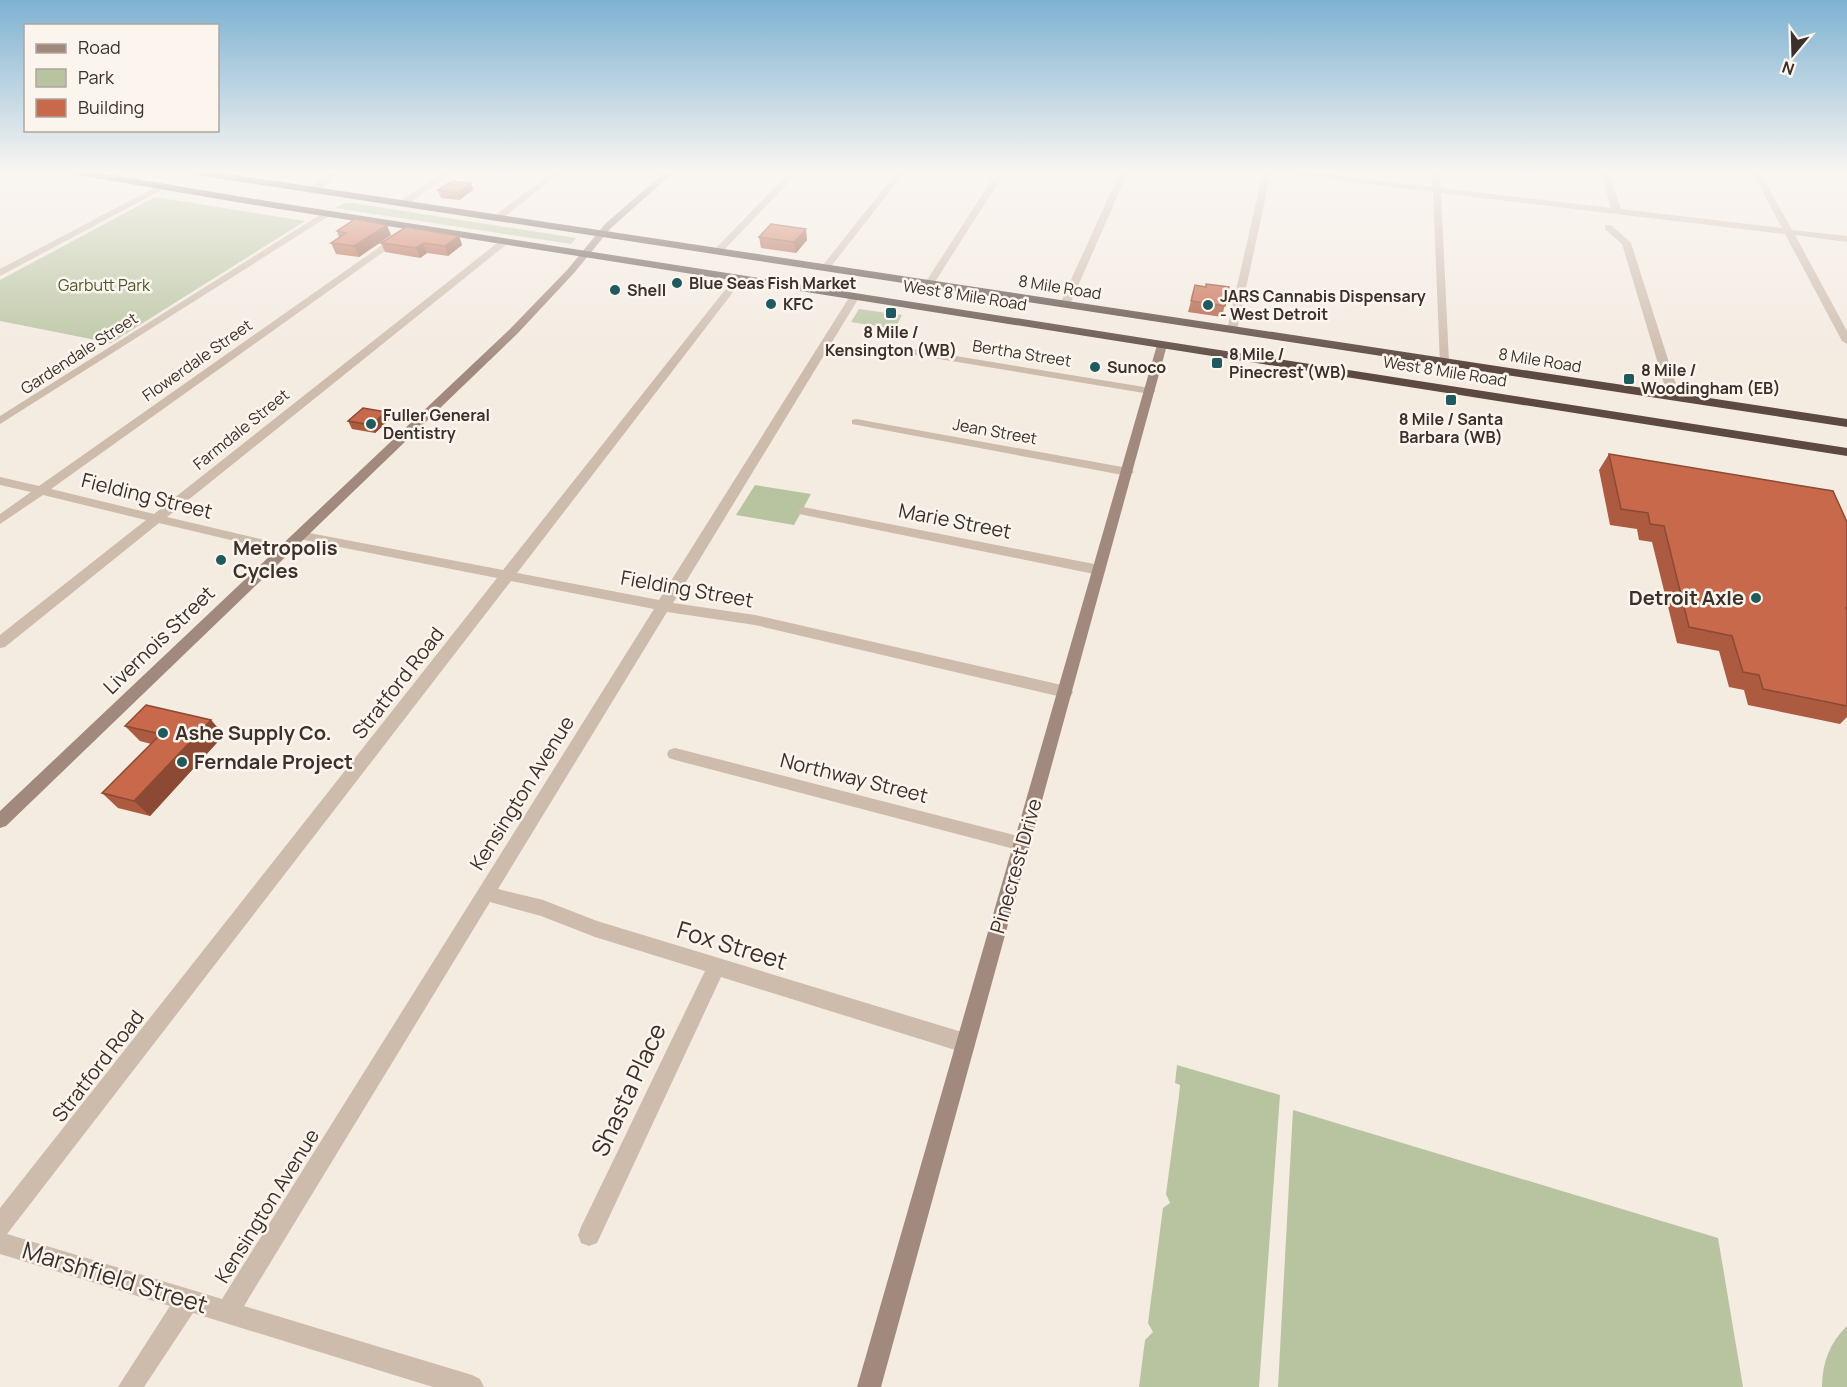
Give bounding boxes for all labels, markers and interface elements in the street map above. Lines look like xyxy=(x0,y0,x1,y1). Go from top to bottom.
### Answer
legend xyxy=(24,24,219,132)
north arrow xyxy=(1763,24,1823,84)
text: Road xyxy=(78,35,121,59)
text: N xyxy=(1779,56,1797,80)
text: Park xyxy=(78,65,115,89)
text: Building xyxy=(78,95,144,119)
street label: 8 Mile Road xyxy=(1017,270,1103,304)
place label: Blue Seas Fish Market xyxy=(689,272,857,294)
park label: Garbutt Park xyxy=(58,274,151,296)
street label: West 8 Mile Road xyxy=(901,274,1029,316)
marker: Blue Seas Fish Market xyxy=(670,276,684,290)
place label: Shell xyxy=(627,279,666,301)
marker: Shell xyxy=(608,283,622,297)
place label: JARS Cannabis Dispensary - West Detroit xyxy=(1220,285,1426,325)
place label: KFC xyxy=(783,293,814,315)
marker: KFC xyxy=(764,297,778,311)
marker: JARS Cannabis Dispensary - West Detroit xyxy=(1201,298,1215,312)
marker: 8 Mile / Kensington (WB) xyxy=(884,306,898,320)
street label: Gardendale Street xyxy=(16,307,142,399)
street label: Flowerdale Street xyxy=(138,314,256,406)
place label: 8 Mile / Kensington (WB) xyxy=(825,321,957,361)
street label: Bertha Street xyxy=(971,334,1073,372)
place label: 8 Mile / Pinecrest (WB) xyxy=(1229,343,1347,383)
street label: 8 Mile Road xyxy=(1497,343,1583,377)
street label: West 8 Mile Road xyxy=(1381,350,1509,392)
place label: Sunoco xyxy=(1107,356,1166,378)
marker: 8 Mile / Pinecrest (WB) xyxy=(1210,356,1224,370)
place label: 8 Mile / Woodingham (EB) xyxy=(1641,359,1780,399)
marker: Sunoco xyxy=(1088,360,1102,374)
marker: 8 Mile / Woodingham (EB) xyxy=(1622,372,1636,386)
street label: Farmdale Street xyxy=(188,383,294,475)
marker: 8 Mile / Santa Barbara (WB) xyxy=(1444,393,1458,407)
place label: Fuller General Dentistry xyxy=(383,404,490,444)
place label: 8 Mile / Santa Barbara (WB) xyxy=(1399,408,1503,448)
street label: Jean Street xyxy=(951,413,1039,449)
marker: Fuller General Dentistry xyxy=(364,417,378,431)
street label: Fielding Street xyxy=(79,466,215,525)
street label: Marie Street xyxy=(896,496,1014,545)
place label: Metropolis Cycles xyxy=(233,534,338,584)
marker: Metropolis Cycles xyxy=(214,553,228,567)
street label: Fielding Street xyxy=(619,564,755,613)
street label: Livernois Street xyxy=(97,580,220,700)
place label: Detroit Axle xyxy=(1629,584,1744,611)
marker: Detroit Axle xyxy=(1749,591,1763,605)
street label: Stratford Road xyxy=(345,621,450,744)
street label: Kensington Avenue xyxy=(463,711,580,875)
place label: Ashe Supply Co. xyxy=(175,719,332,746)
marker: Ashe Supply Co. xyxy=(156,726,170,740)
street label: Northway Street xyxy=(778,746,931,809)
place label: Ferndale Project xyxy=(194,748,353,775)
marker: Ferndale Project xyxy=(175,755,189,769)
street label: Pinecrest Drive xyxy=(983,795,1048,937)
street label: Fox Street xyxy=(673,912,792,977)
street label: Stratford Road xyxy=(45,1004,150,1127)
street label: Shasta Place xyxy=(582,1018,673,1161)
street label: Kensington Avenue xyxy=(208,1124,325,1288)
street label: Marshfield Street xyxy=(19,1233,212,1320)

